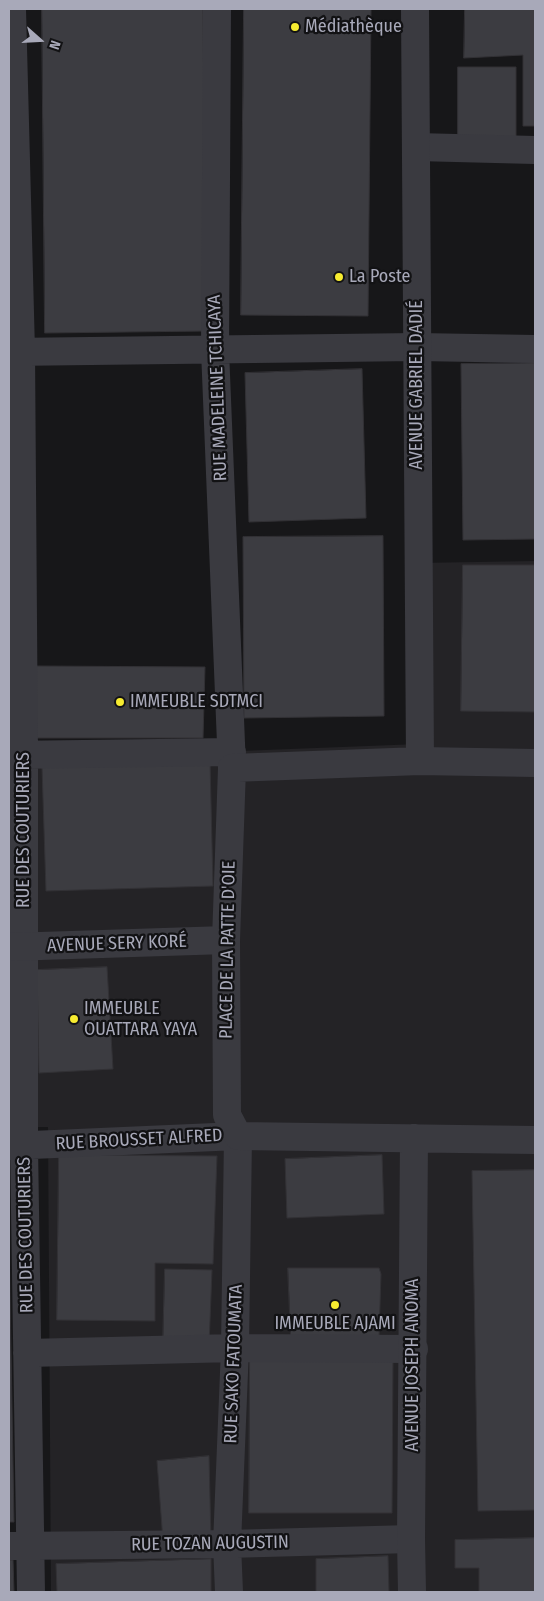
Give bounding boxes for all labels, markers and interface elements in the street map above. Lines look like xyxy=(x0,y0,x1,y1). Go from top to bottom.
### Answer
north arrow xyxy=(15,15,65,65)
place label: Médiathèque xyxy=(305,16,402,38)
marker: Médiathèque xyxy=(289,21,301,33)
text: N xyxy=(45,38,64,52)
place label: La Poste xyxy=(349,266,410,288)
marker: La Poste xyxy=(333,271,345,283)
street label: RUE MADELEINE TCHICAYA xyxy=(204,294,232,482)
street label: AVENUE GABRIEL DADIÉ xyxy=(406,300,428,470)
place label: IMMEUBLE SDTMCI xyxy=(130,691,263,713)
marker: IMMEUBLE SDTMCI xyxy=(114,696,126,708)
street label: RUE DES COUTURIERS xyxy=(13,752,35,908)
street label: PLACE DE LA PATTE D'OIE xyxy=(216,861,240,1039)
street label: AVENUE SERY KORÉ xyxy=(47,931,187,957)
place label: IMMEUBLE OUATTARA YAYA xyxy=(84,998,197,1040)
marker: IMMEUBLE OUATTARA YAYA xyxy=(68,1013,80,1025)
street label: RUE BROUSSET ALFRED xyxy=(55,1125,223,1155)
street label: RUE DES COUTURIERS xyxy=(14,1157,38,1313)
street label: AVENUE JOSEPH ANOMA xyxy=(402,1279,424,1451)
street label: RUE SAKO FATOUMATA xyxy=(220,1284,248,1444)
marker: IMMEUBLE AJAMI xyxy=(329,1299,341,1311)
place label: IMMEUBLE AJAMI xyxy=(274,1313,396,1335)
street label: RUE TOZAN AUGUSTIN xyxy=(131,1532,289,1556)

